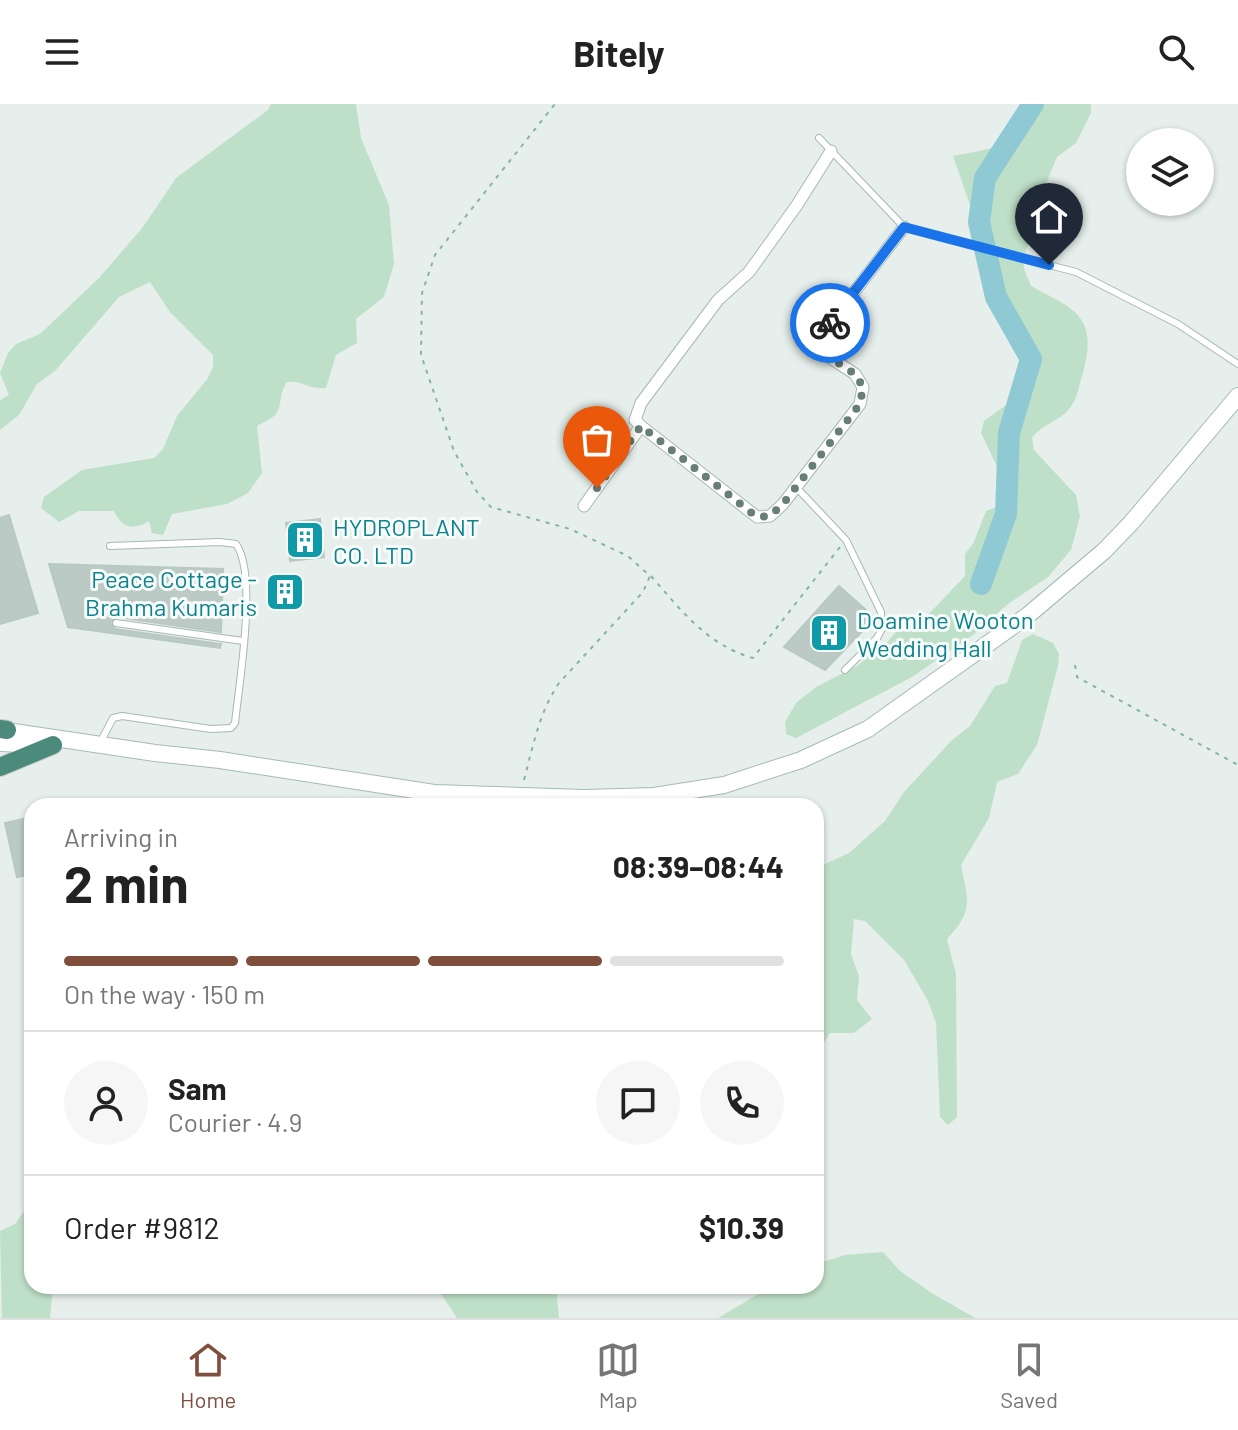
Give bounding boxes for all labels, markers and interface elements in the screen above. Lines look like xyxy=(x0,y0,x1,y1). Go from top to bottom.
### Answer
icon: menu xyxy=(40,30,84,74)
icon: search xyxy=(1154,30,1198,74)
text: Bitely xyxy=(573,31,665,74)
map controls xyxy=(1126,128,1214,216)
button: layers xyxy=(1126,128,1214,216)
pin xyxy=(1015,183,1083,265)
icon: home xyxy=(1027,195,1071,239)
courier xyxy=(790,283,870,363)
icon: bike xyxy=(808,301,852,345)
pin xyxy=(563,406,631,488)
icon: bag xyxy=(575,418,619,462)
place label: HYDROPLANT CO. LTD xyxy=(333,512,480,569)
building icon: HYDROPLANT CO. LTD xyxy=(284,519,326,561)
place label: Peace Cottage - Brahma Kumaris xyxy=(85,564,257,621)
building icon: Peace Cottage - Brahma Kumaris xyxy=(264,571,306,613)
place label: Doamine Wooton Wedding Hall xyxy=(857,605,1034,662)
building icon: Doamine Wooton Wedding Hall xyxy=(808,612,850,654)
text: Arriving in xyxy=(64,821,178,852)
text: 08:39–08:44 xyxy=(613,848,784,884)
text: 2 min xyxy=(64,851,189,913)
text: On the way · 150 m xyxy=(64,978,265,1009)
button: person xyxy=(64,1061,148,1145)
button: chat xyxy=(596,1061,680,1145)
button: phone xyxy=(700,1061,784,1145)
text: Sam xyxy=(168,1070,227,1106)
text: Courier · 4.9 xyxy=(168,1106,302,1137)
text: Order #9812 xyxy=(64,1209,220,1245)
text: $10.39 xyxy=(699,1209,784,1245)
tab: Home xyxy=(180,1338,236,1412)
tab: Map xyxy=(596,1338,640,1412)
tab: Saved xyxy=(1000,1338,1058,1412)

